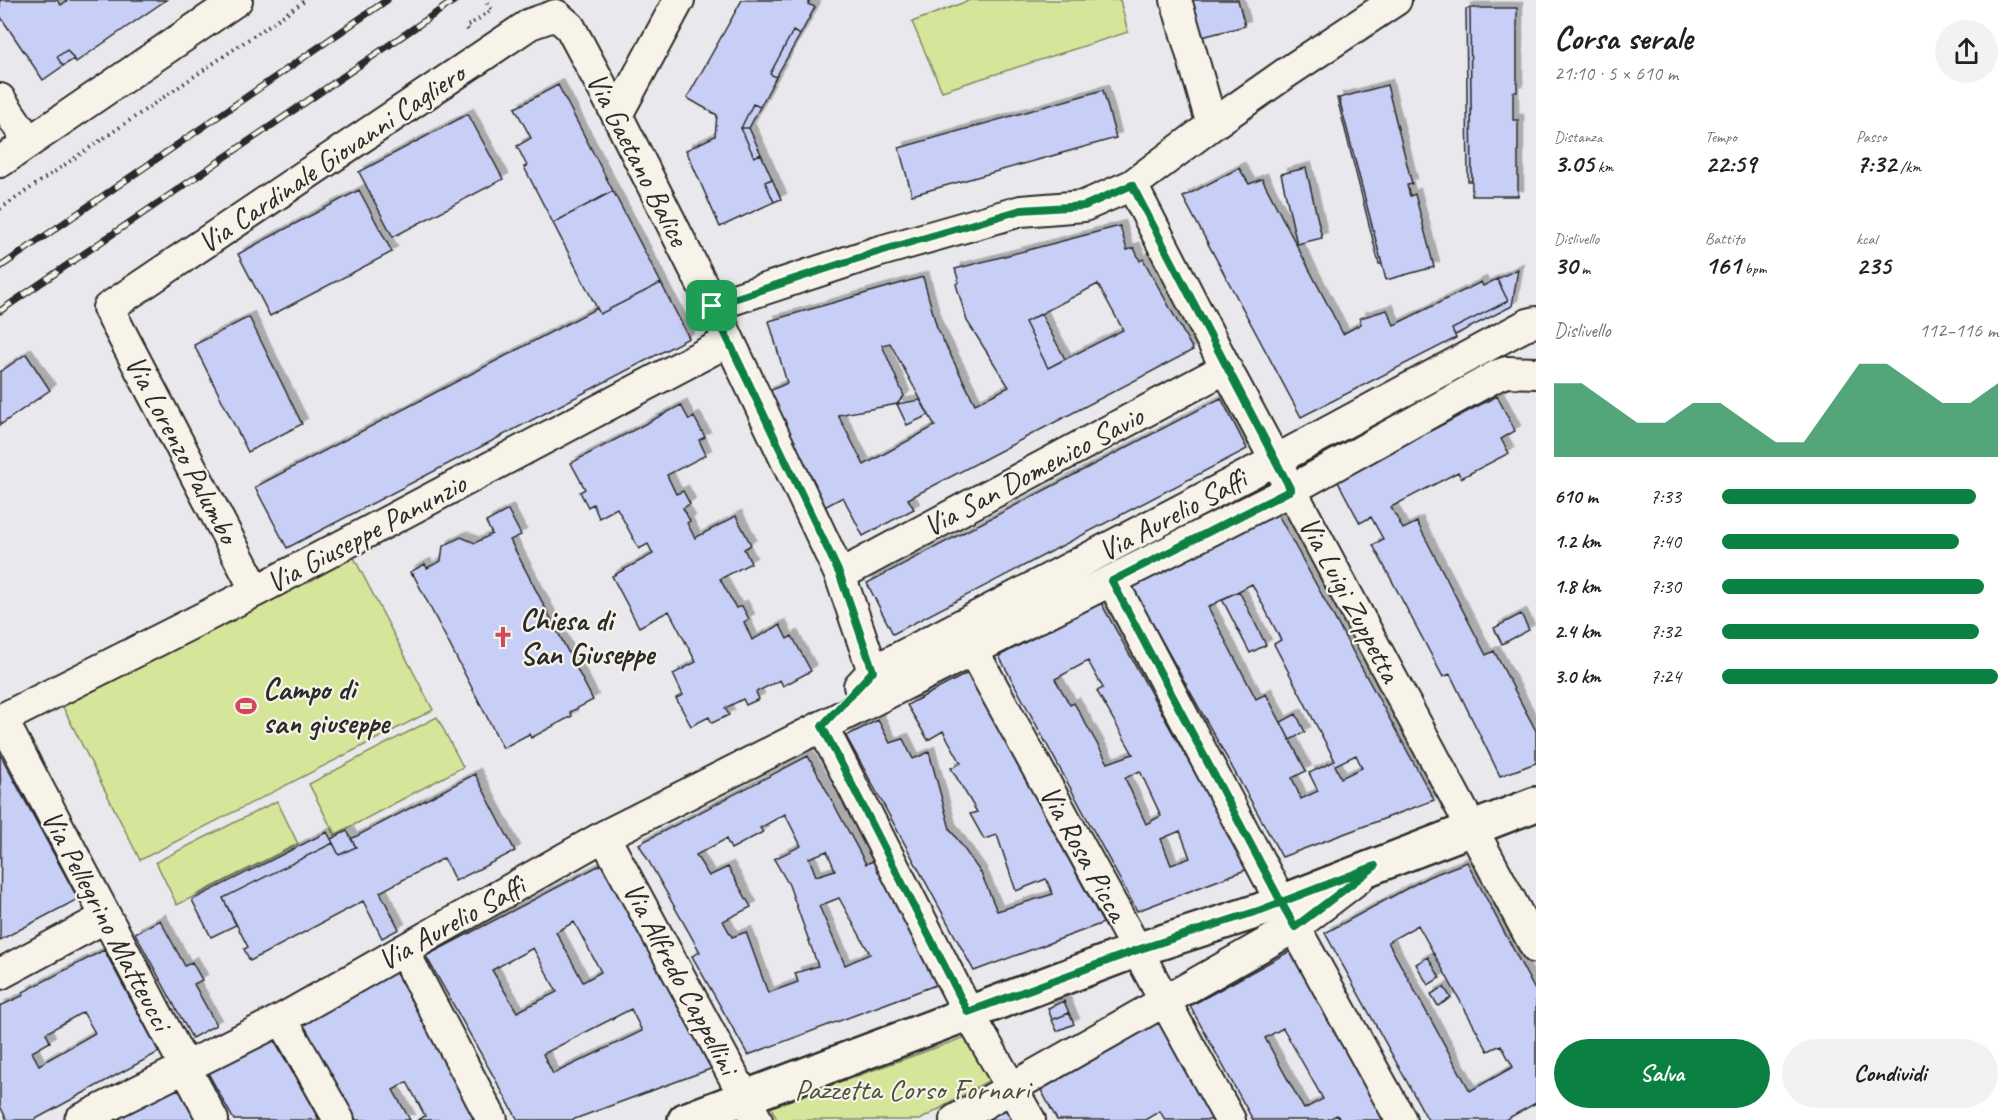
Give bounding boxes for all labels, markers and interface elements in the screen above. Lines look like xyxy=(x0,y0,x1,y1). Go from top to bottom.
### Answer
text: Corsa serale xyxy=(1554,17,1693,59)
button: share xyxy=(1935,20,1998,83)
street label: Via Cardinale Giovanni Cagliero xyxy=(190,53,475,262)
text: 21:10 · 5 × 610 m xyxy=(1554,61,1678,86)
street label: Via Gaetano Balice xyxy=(578,66,699,254)
text: Distanza xyxy=(1554,127,1602,147)
text: Tempo xyxy=(1705,127,1737,147)
text: Passo xyxy=(1856,127,1886,147)
text: 3.05 xyxy=(1554,147,1594,180)
text: 22:59 xyxy=(1705,147,1756,180)
text: 7:32 xyxy=(1856,147,1896,180)
text: km xyxy=(1594,157,1613,177)
text: /km xyxy=(1896,157,1921,177)
text: Dislivello xyxy=(1554,229,1599,249)
text: Battito xyxy=(1705,229,1745,249)
text: kcal xyxy=(1856,229,1877,249)
text: 30 xyxy=(1554,249,1577,282)
text: 161 xyxy=(1705,249,1741,282)
text: 235 xyxy=(1856,249,1891,282)
text: m xyxy=(1577,259,1590,279)
text: bpm xyxy=(1741,259,1767,279)
pin xyxy=(686,280,737,331)
icon: arrive xyxy=(695,289,728,322)
text: Dislivello xyxy=(1554,318,1610,343)
text: 112–116 m xyxy=(1919,318,1998,343)
street label: Via Lorenzo Palumbo xyxy=(117,348,249,553)
street label: Via San Domenico Savio xyxy=(917,396,1151,545)
street label: Via Aurelio Saffi xyxy=(1092,459,1255,570)
street label: Via Giuseppe Panunzio xyxy=(260,464,474,602)
text: 610 m xyxy=(1554,484,1598,509)
text: 7:33 xyxy=(1650,484,1681,509)
street label: Via Luigi Zuppetta xyxy=(1290,510,1411,690)
text: 1.2 km xyxy=(1554,529,1601,554)
text: 7:40 xyxy=(1650,529,1681,554)
text: 1.8 km xyxy=(1554,574,1601,599)
text: 7:30 xyxy=(1650,574,1681,599)
place label: Chiesa di San Giuseppe xyxy=(520,601,656,673)
text: 2.4 km xyxy=(1554,619,1601,644)
text: 7:32 xyxy=(1650,619,1681,644)
church icon: Chiesa di San Giuseppe xyxy=(491,625,515,649)
text: 3.0 km xyxy=(1554,664,1601,689)
text: 7:24 xyxy=(1650,664,1681,689)
place label: Campo di san giuseppe xyxy=(263,670,391,742)
sports icon: Campo di san giuseppe xyxy=(234,694,258,718)
street label: Via Rosa Picca xyxy=(1031,778,1138,930)
street label: Via Pellegrino Matteucci xyxy=(33,803,183,1040)
street label: Via Aurelio Saffi xyxy=(371,866,534,979)
street label: Via Alfredo Cappellini xyxy=(614,875,749,1084)
button: Salva xyxy=(1554,1039,1770,1108)
button: Condividi xyxy=(1782,1039,1998,1108)
park label: Pazzetta Corso Fornari xyxy=(794,1070,1033,1108)

